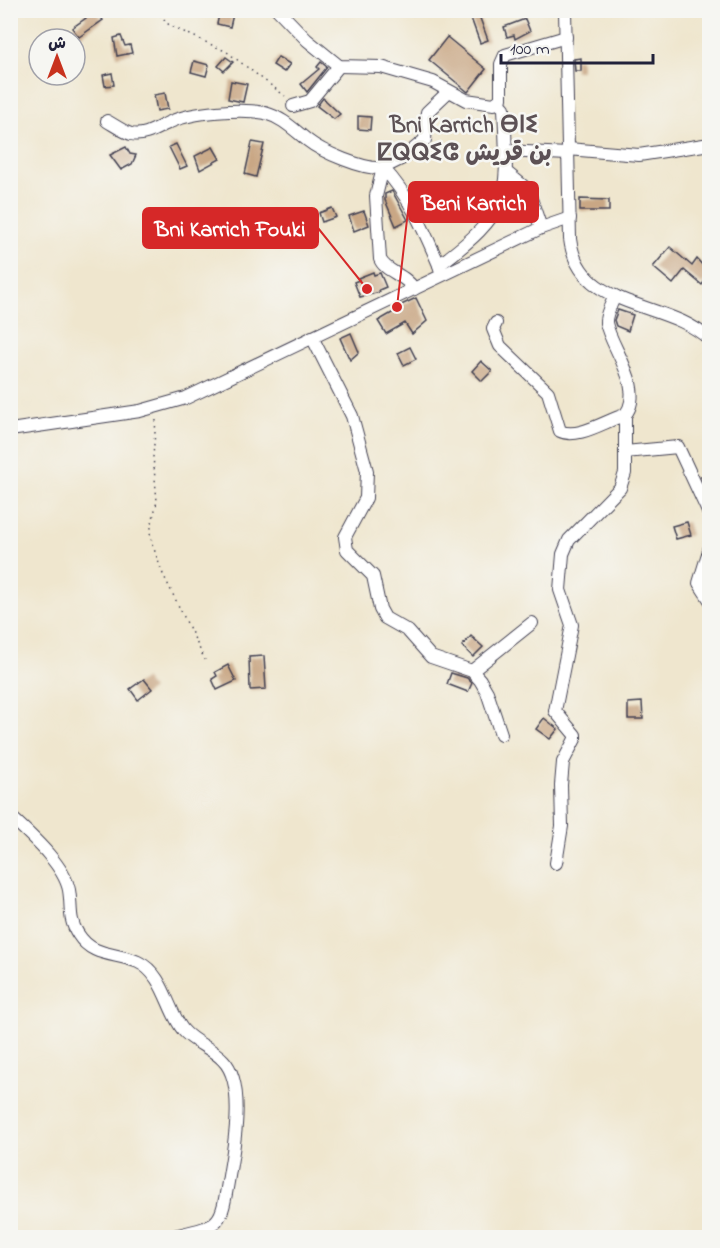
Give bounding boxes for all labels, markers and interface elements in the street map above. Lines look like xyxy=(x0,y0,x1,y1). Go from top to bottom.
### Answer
north arrow xyxy=(27,27,87,87)
scale bar xyxy=(501,27,652,65)
text: ش xyxy=(48,32,66,56)
text: 100 m xyxy=(510,37,550,63)
district label: Bni Karrich ⴱⵏⵉ ⵇⵕⵕⵉⵛ بن قريش xyxy=(376,109,552,172)
callout: Beni Karrich xyxy=(409,182,538,222)
text: Beni Karrich xyxy=(420,189,527,221)
callout: Bni Karrich Fouki xyxy=(143,208,318,248)
text: Bni Karrich Fouki xyxy=(154,215,305,247)

